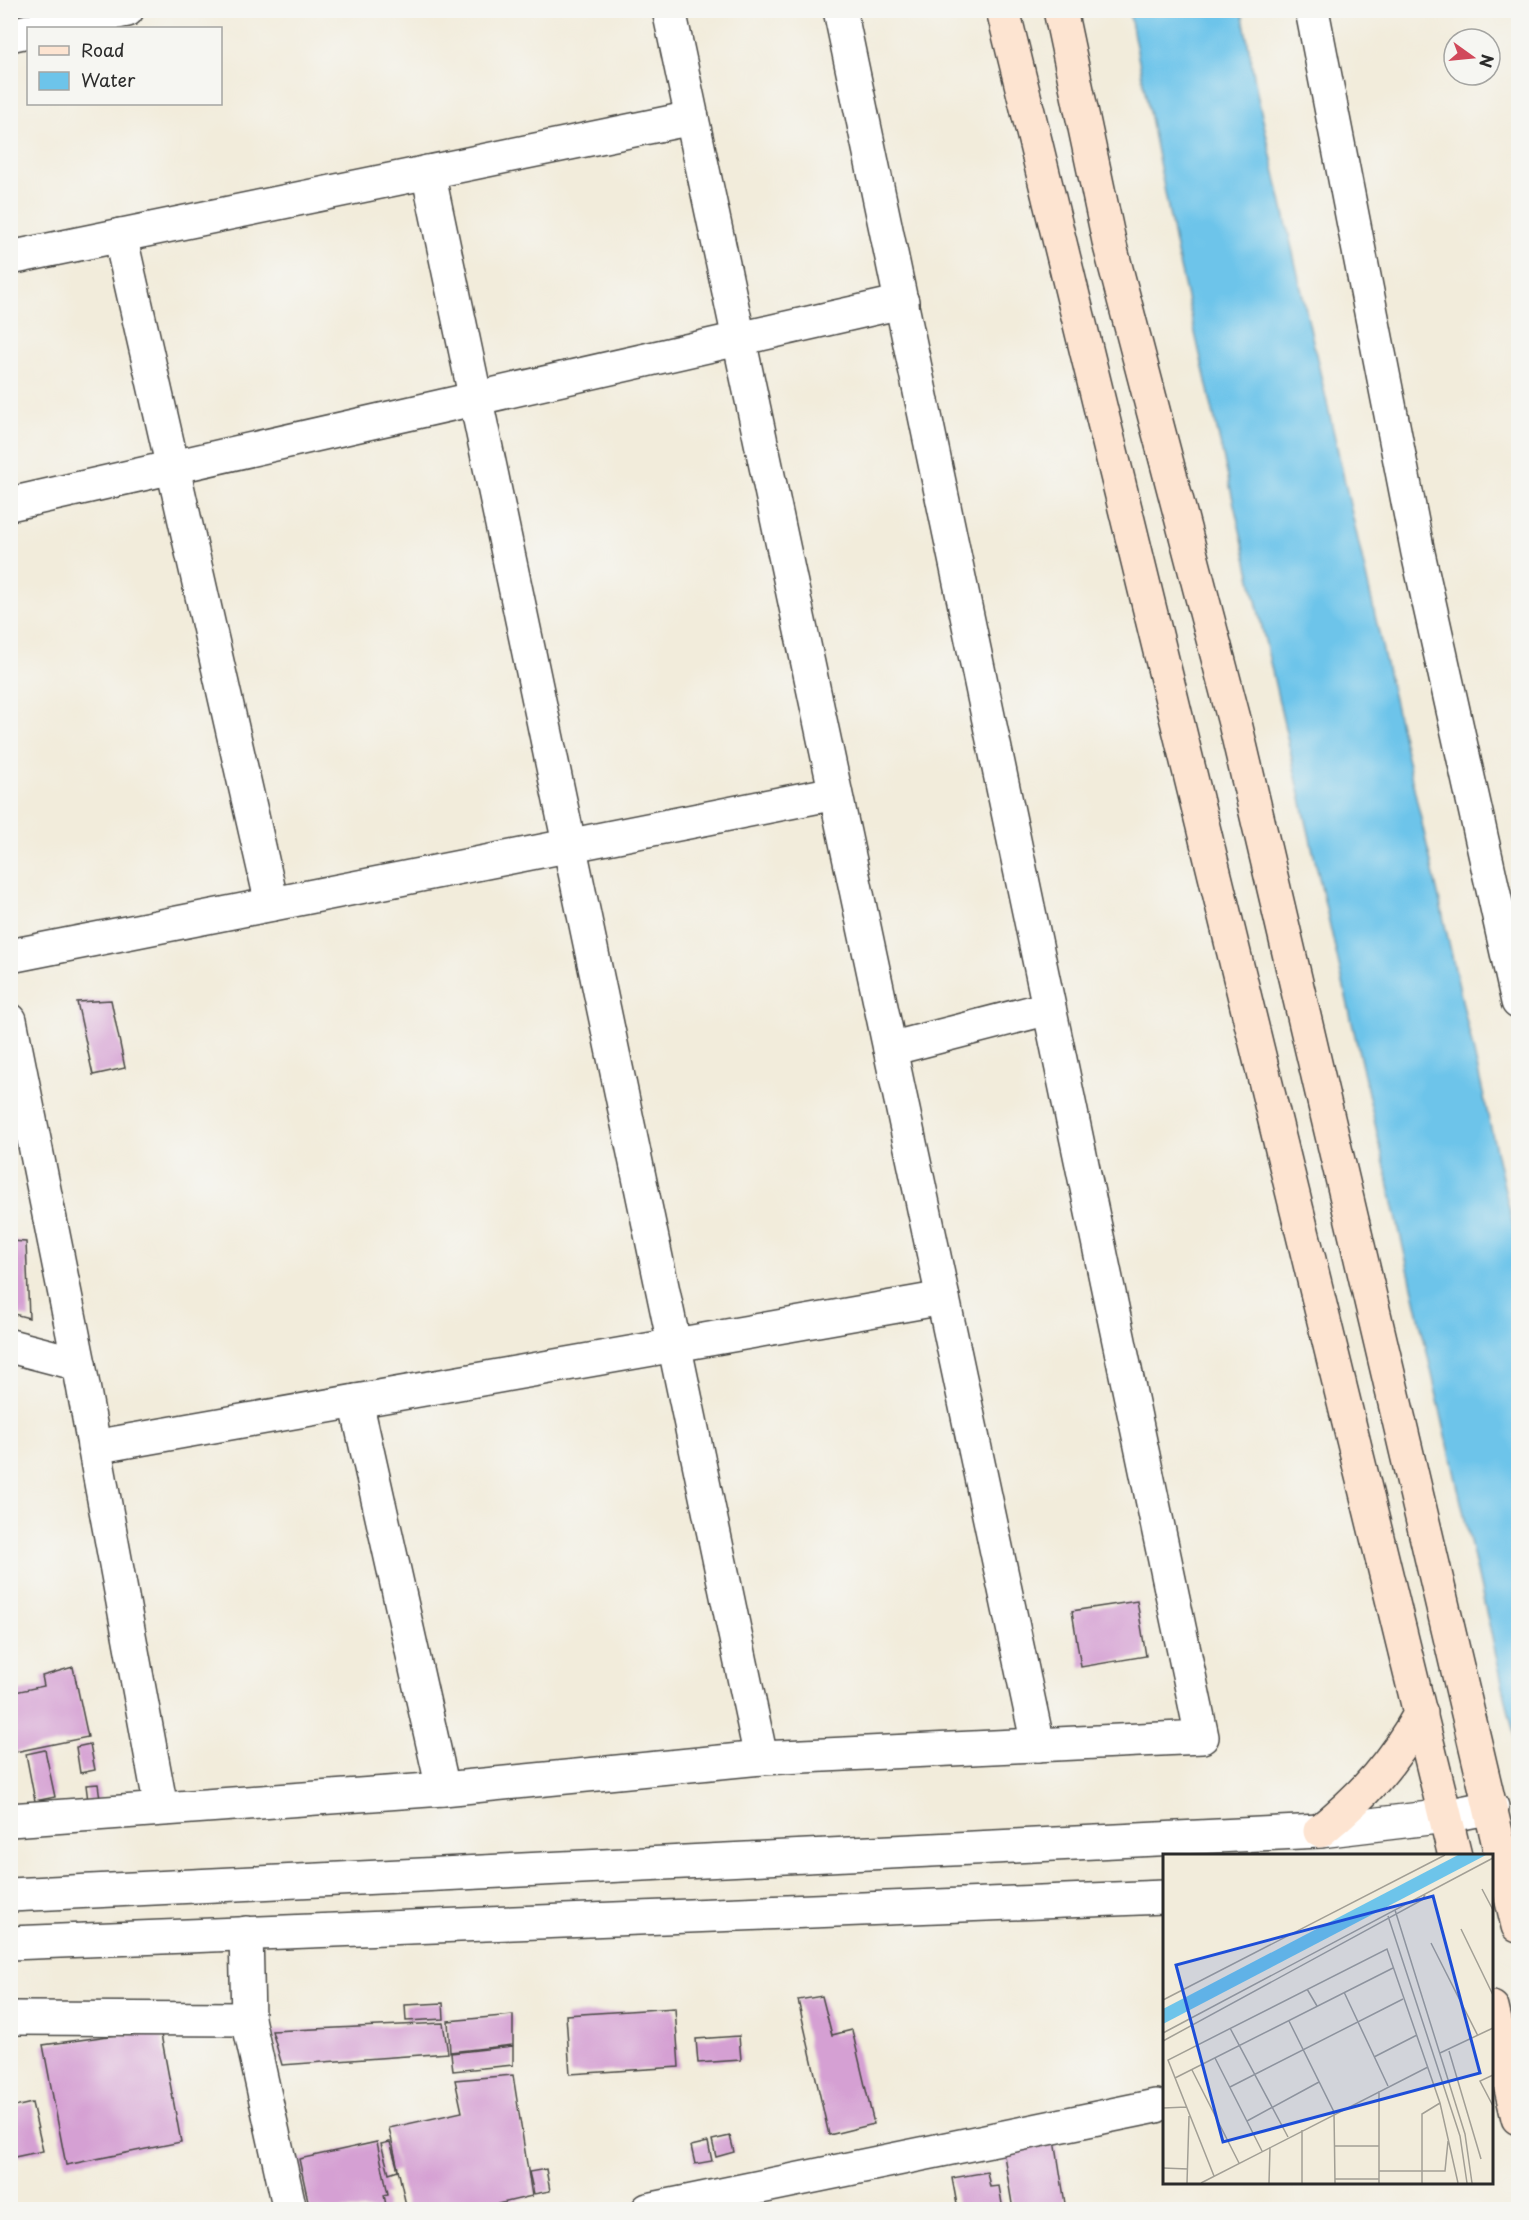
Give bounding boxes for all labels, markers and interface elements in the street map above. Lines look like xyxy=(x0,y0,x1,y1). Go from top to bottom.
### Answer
legend xyxy=(27,27,222,105)
north arrow xyxy=(1442,27,1502,87)
text: Road xyxy=(81,36,125,63)
text: N xyxy=(1474,52,1501,70)
text: Water xyxy=(81,66,136,93)
inset map xyxy=(1163,1854,1493,2184)

